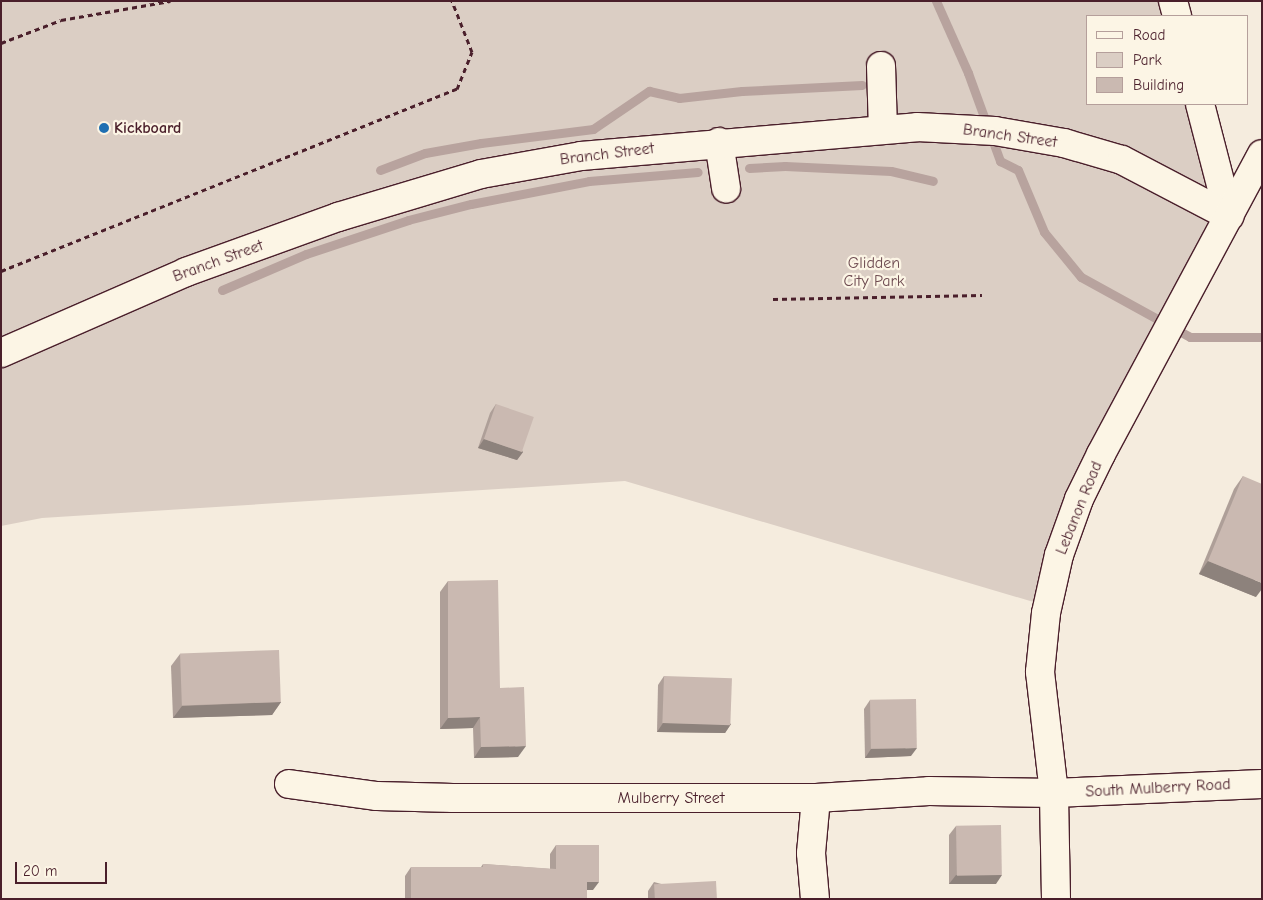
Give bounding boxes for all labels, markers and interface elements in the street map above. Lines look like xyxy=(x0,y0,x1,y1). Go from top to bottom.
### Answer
legend xyxy=(1086,15,1248,105)
text: Road xyxy=(1133,26,1165,44)
text: Park xyxy=(1133,51,1162,69)
text: Building xyxy=(1133,76,1184,94)
place label: Kickboard xyxy=(114,118,181,138)
street label: Branch Street xyxy=(962,120,1058,152)
marker: Kickboard xyxy=(98,122,110,134)
street label: Branch Street xyxy=(559,139,655,169)
street label: Branch Street xyxy=(170,236,266,286)
park label: Glidden City Park xyxy=(843,253,905,291)
street label: Lebanon Road xyxy=(1052,459,1106,557)
street label: South Mulberry Road xyxy=(1085,775,1231,801)
street label: Mulberry Street xyxy=(618,788,724,808)
scale bar xyxy=(18,852,110,884)
text: 20 m xyxy=(23,862,57,880)

